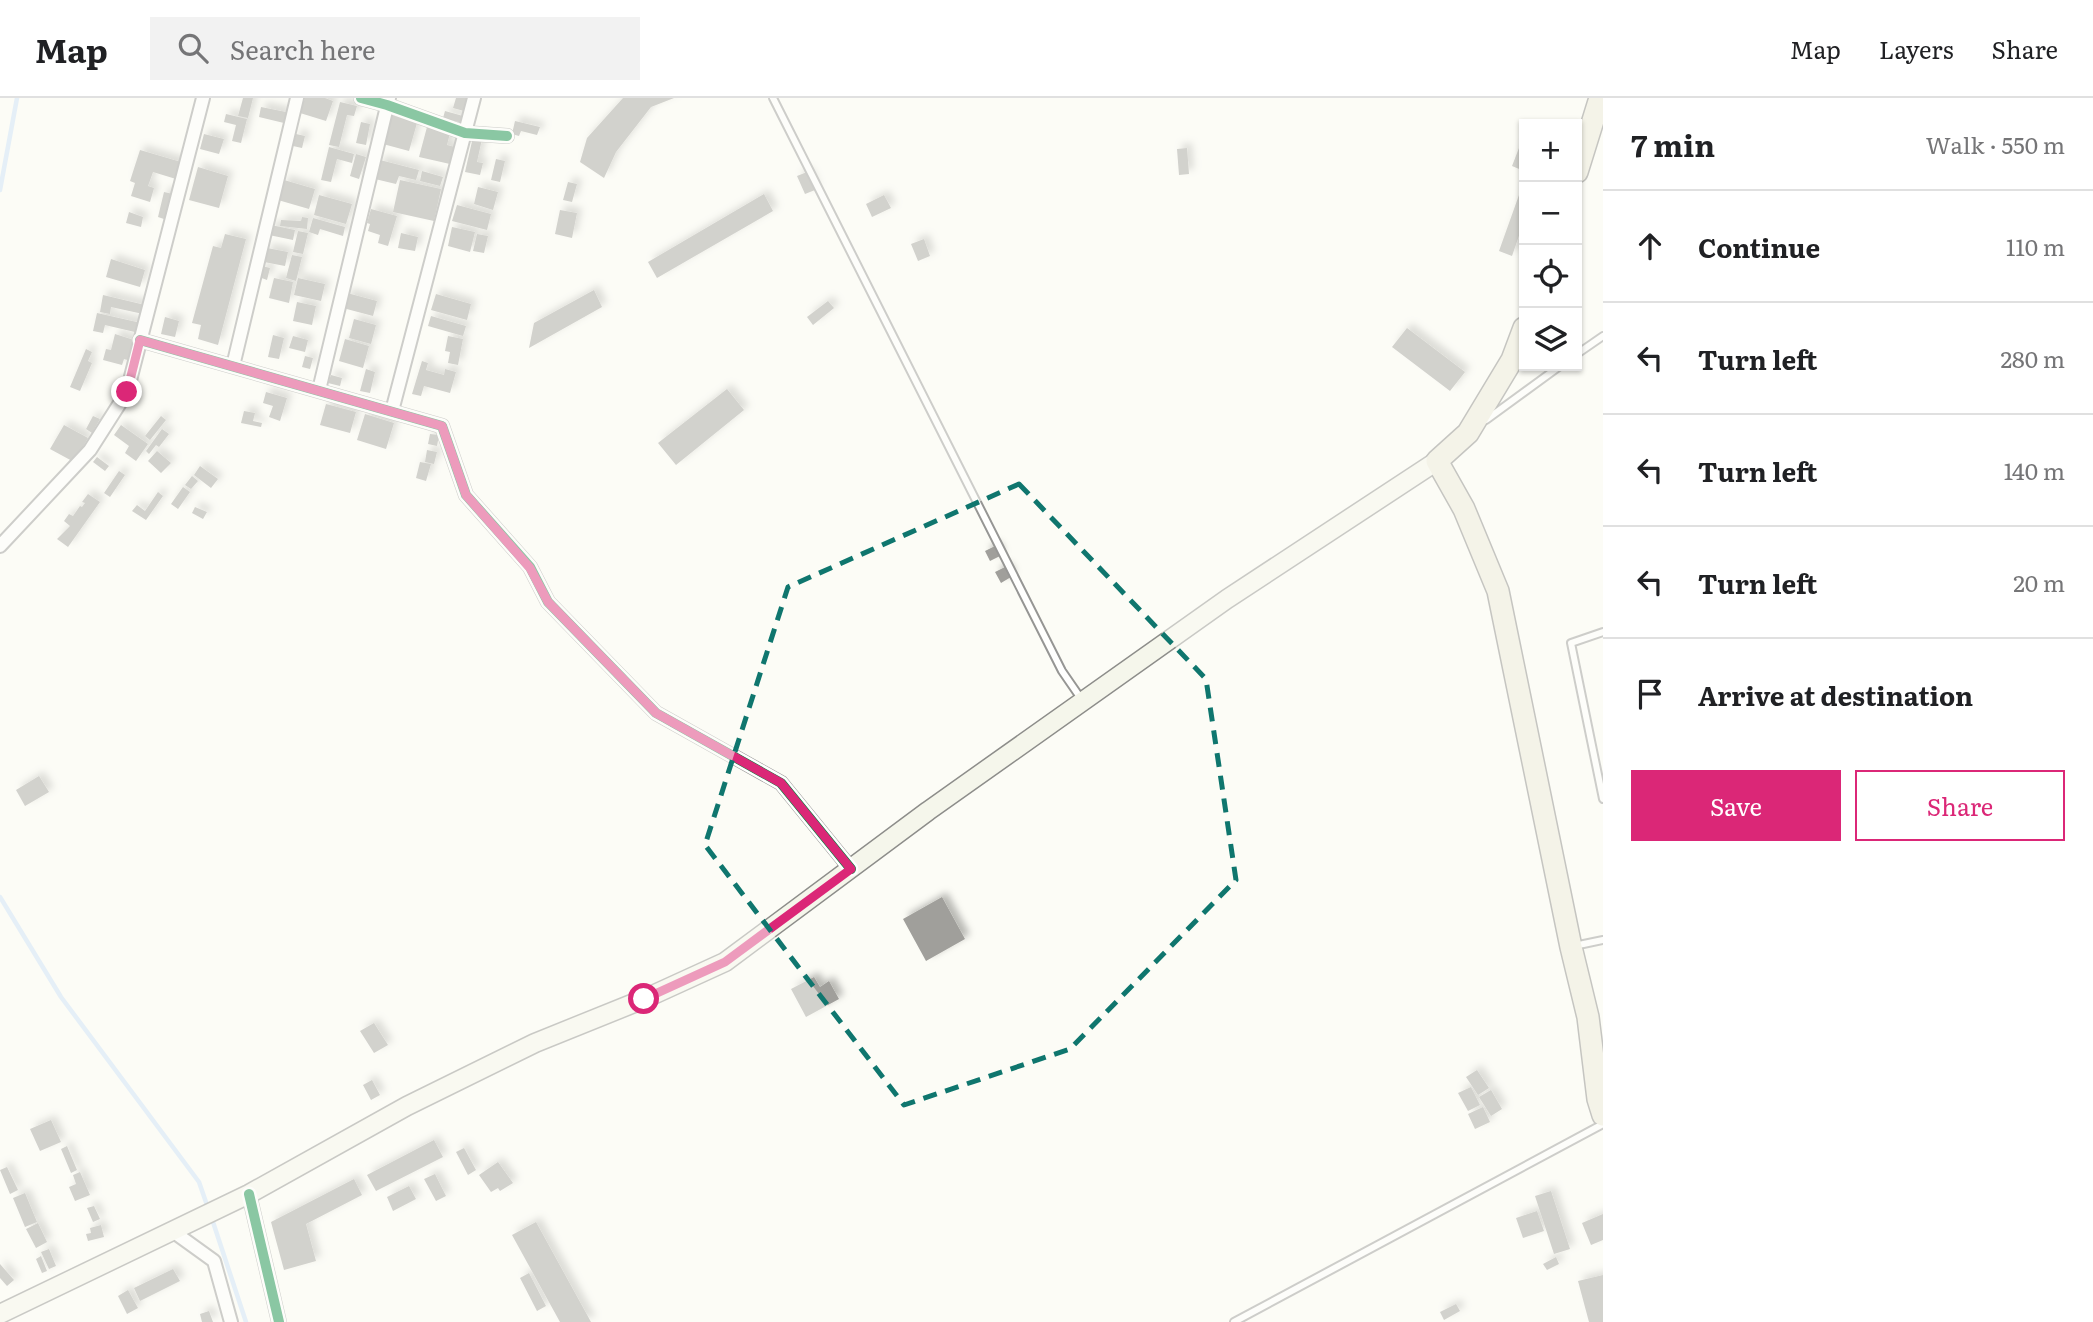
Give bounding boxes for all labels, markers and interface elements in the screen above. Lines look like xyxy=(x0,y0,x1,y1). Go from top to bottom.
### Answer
search box xyxy=(150,17,640,80)
text: Map xyxy=(35,24,108,73)
icon: search xyxy=(174,29,212,67)
text: Search here xyxy=(230,29,376,68)
text: Map xyxy=(1790,31,1841,66)
text: Layers xyxy=(1879,31,1953,66)
text: Share xyxy=(1991,31,2058,66)
map controls xyxy=(1519,119,1582,371)
button: + xyxy=(1519,119,1582,182)
text: 7 min xyxy=(1631,122,1715,166)
text: Walk · 550 m xyxy=(1926,127,2065,161)
button: − xyxy=(1519,182,1582,245)
icon: ahead xyxy=(1631,227,1669,265)
text: Continue xyxy=(1698,227,1820,266)
text: 110 m xyxy=(2006,229,2065,263)
button: locate xyxy=(1519,245,1582,308)
button: layers xyxy=(1519,308,1582,371)
icon: left xyxy=(1631,339,1669,377)
text: Turn left xyxy=(1698,339,1817,378)
text: 280 m xyxy=(2000,341,2065,375)
route end xyxy=(111,376,142,407)
icon: left xyxy=(1631,451,1669,489)
text: Turn left xyxy=(1698,451,1817,490)
text: 140 m xyxy=(2004,453,2065,487)
icon: left xyxy=(1631,563,1669,601)
text: Turn left xyxy=(1698,563,1817,602)
text: 20 m xyxy=(2013,565,2065,599)
icon: arrive xyxy=(1631,675,1669,713)
text: Arrive at destination xyxy=(1698,675,1973,714)
button: Save xyxy=(1631,770,1841,841)
button: Share xyxy=(1855,770,2065,841)
route start xyxy=(628,983,659,1014)

